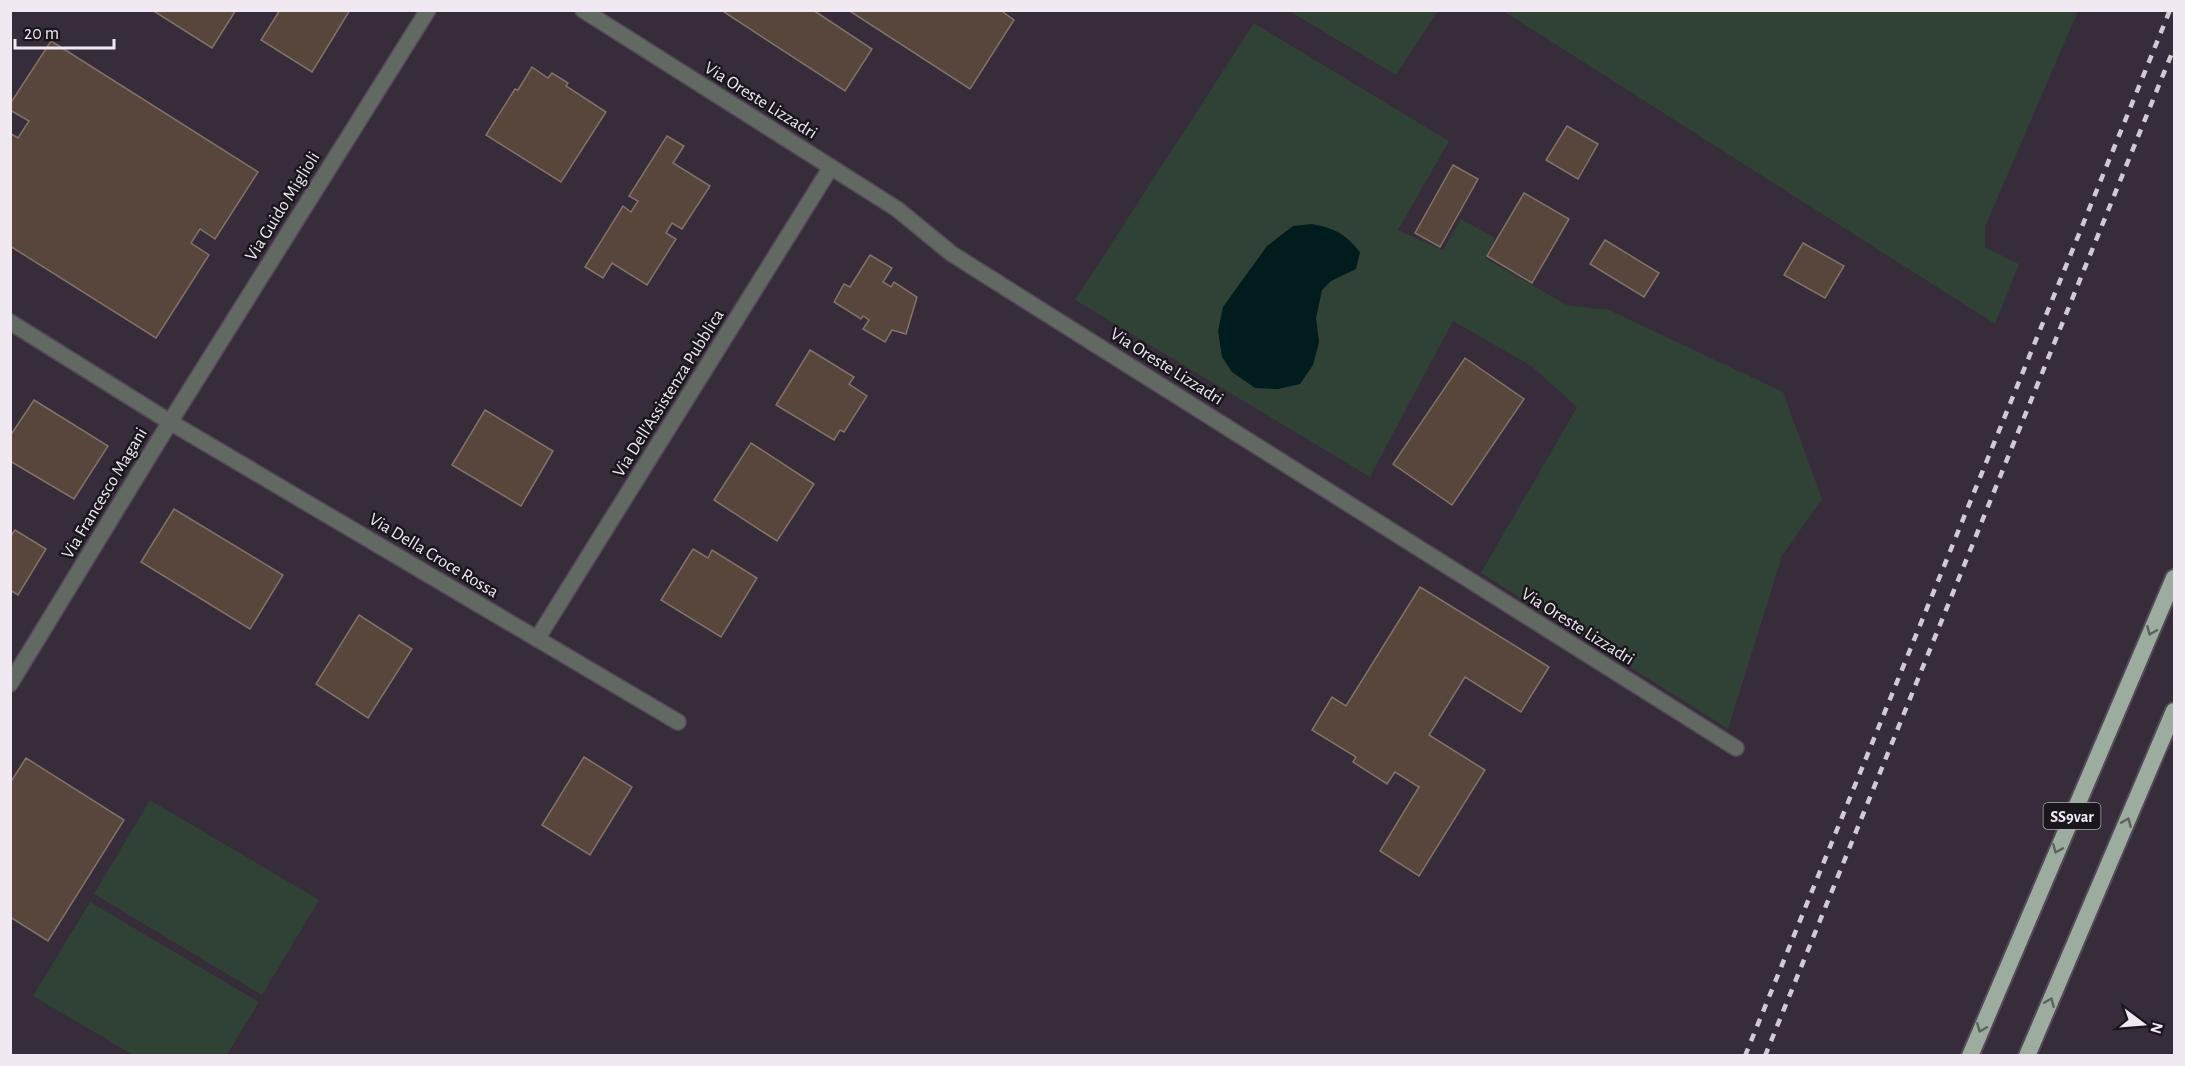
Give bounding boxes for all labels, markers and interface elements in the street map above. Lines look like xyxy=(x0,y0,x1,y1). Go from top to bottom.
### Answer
scale bar xyxy=(15,12,114,50)
text: 20 m xyxy=(24,25,59,43)
street label: Via Oreste Lizzadri xyxy=(701,59,820,143)
street label: Via Guido Miglioli xyxy=(242,149,324,264)
street label: Via Dell'Assistenza Pubblica xyxy=(610,307,728,480)
street label: Via Oreste Lizzadri xyxy=(1107,325,1226,409)
street label: Via Francesco Magani xyxy=(59,425,151,562)
street label: Via Della Croce Rossa xyxy=(366,510,501,602)
street label: Via Oreste Lizzadri xyxy=(1518,585,1637,669)
one-way arrow xyxy=(2146,625,2158,636)
road number: SS9var xyxy=(2044,803,2100,829)
one-way arrow xyxy=(2120,818,2132,829)
one-way arrow xyxy=(2053,842,2065,853)
north arrow xyxy=(2113,994,2173,1054)
one-way arrow xyxy=(2043,997,2055,1008)
text: N xyxy=(2147,1020,2166,1035)
one-way arrow xyxy=(1976,1023,1989,1033)

